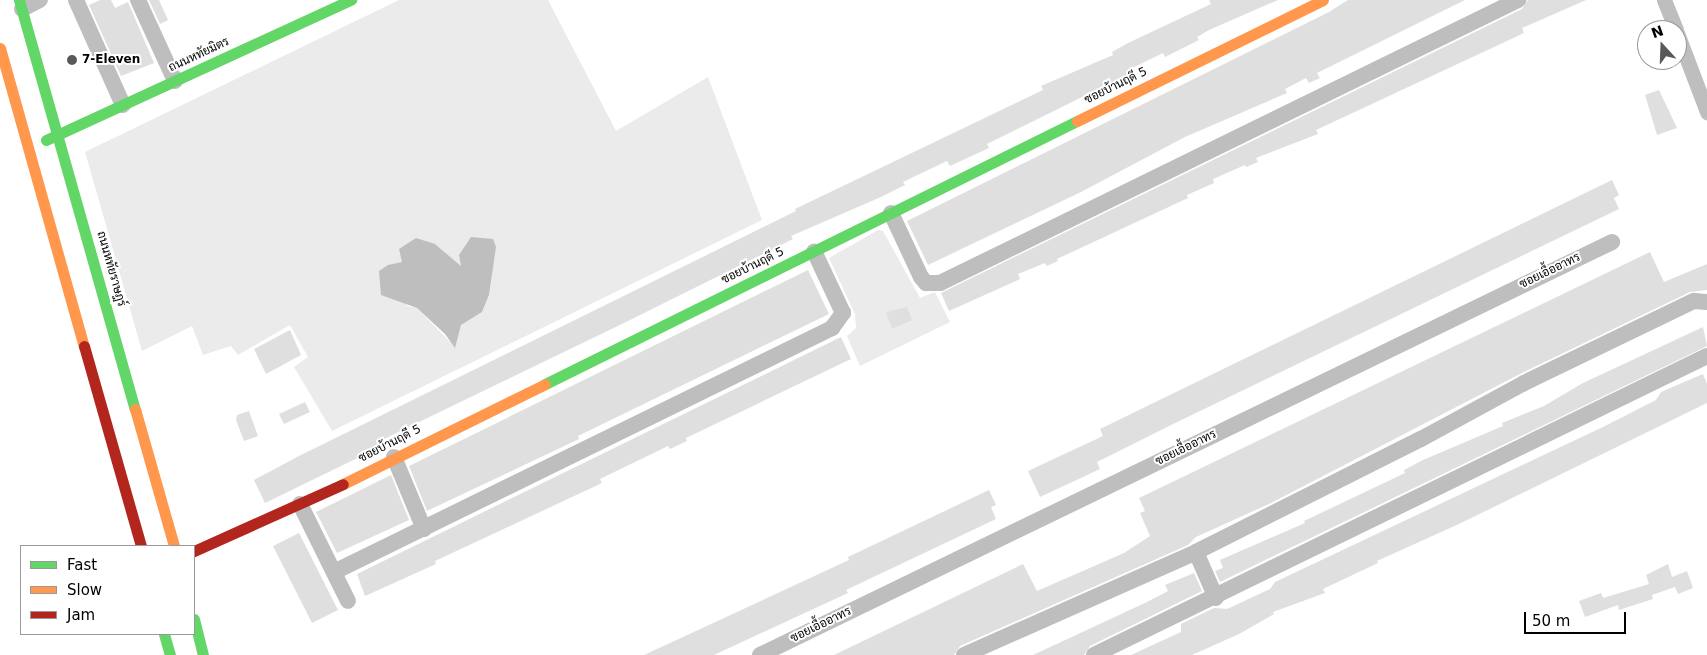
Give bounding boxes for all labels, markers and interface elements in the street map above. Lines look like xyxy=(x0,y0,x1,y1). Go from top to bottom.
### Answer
north arrow xyxy=(1637,20,1687,70)
text: N xyxy=(1649,22,1665,41)
street label: ถนนหทัยมิตร xyxy=(166,35,232,75)
place label: 7-Eleven xyxy=(82,53,140,67)
marker: 7-Eleven xyxy=(66,54,78,66)
street label: ซอยบ้านฤดี 5 xyxy=(1082,65,1150,107)
street label: ถนนหทัยราษฎร์ xyxy=(93,230,129,308)
street label: ซอยบ้านฤดี 5 xyxy=(719,245,787,287)
street label: ซอยเอื้ออาทร xyxy=(1517,250,1583,292)
street label: ซอยบ้านฤดี 5 xyxy=(356,422,424,466)
street label: ซอยเอื้ออาทร xyxy=(1153,427,1219,469)
legend xyxy=(20,545,195,635)
text: Fast xyxy=(67,556,97,574)
text: Slow xyxy=(67,581,102,599)
scale bar xyxy=(1527,602,1630,634)
street label: ซอยเอื้ออาทร xyxy=(788,604,854,646)
text: Jam xyxy=(67,606,95,624)
text: 50 m xyxy=(1532,612,1570,630)

